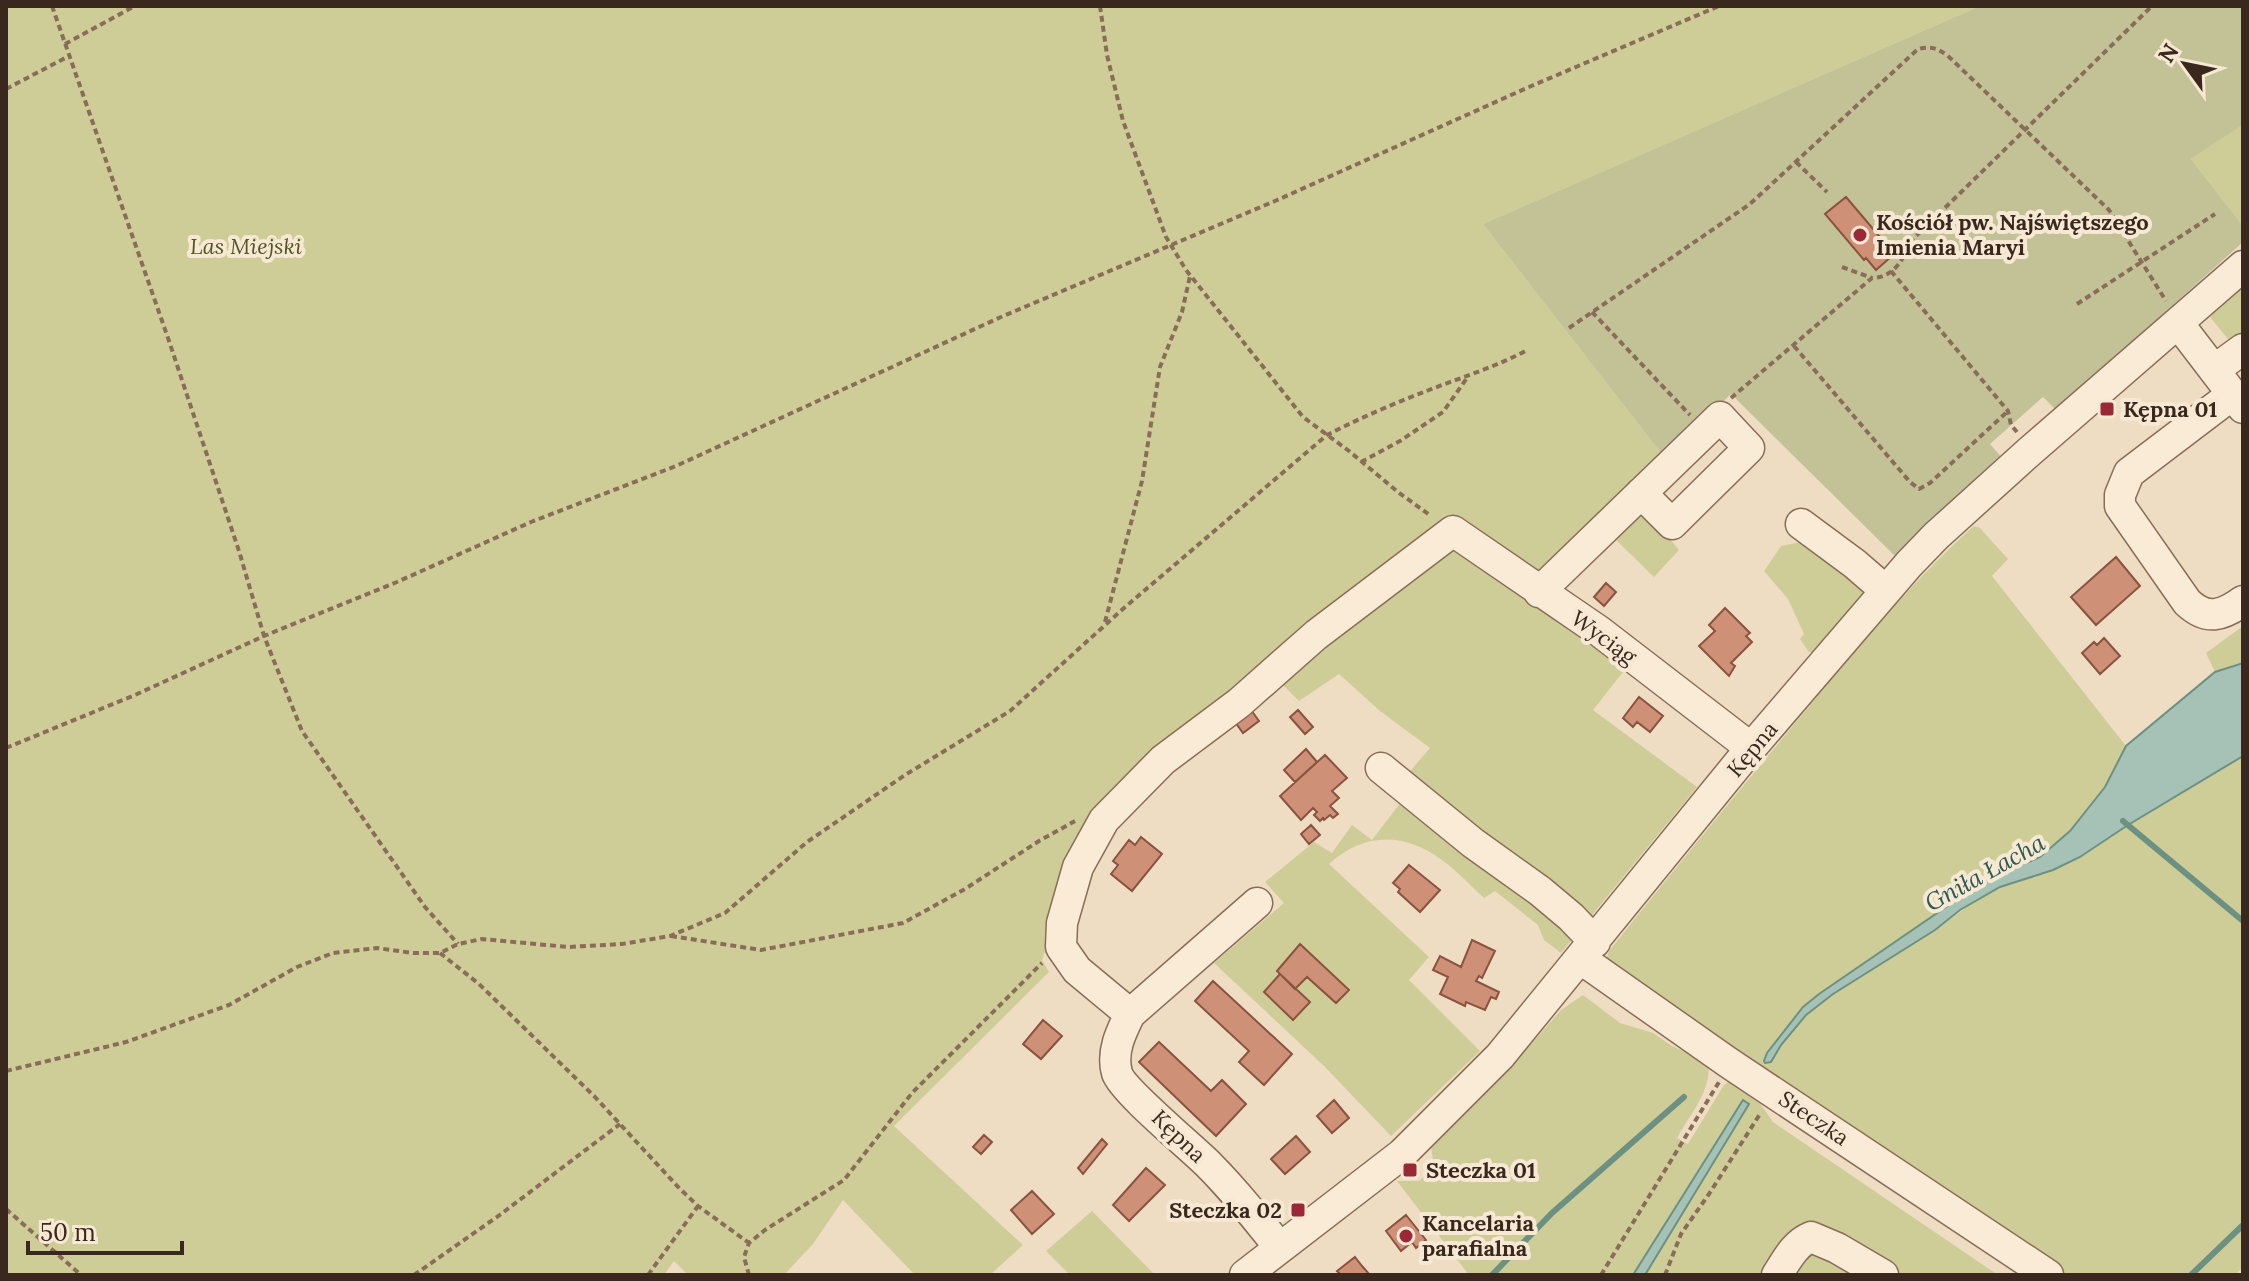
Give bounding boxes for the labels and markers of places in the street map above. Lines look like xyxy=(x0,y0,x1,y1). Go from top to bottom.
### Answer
place label: Kościół pw. Najświętszego Imienia Maryi xyxy=(1876,208,2149,261)
marker: Kościół pw. Najświętszego Imienia Maryi xyxy=(1851,226,1869,244)
place label: Kępna 01 xyxy=(2123,395,2217,423)
marker: Kępna 01 xyxy=(2098,400,2116,418)
place label: Steczka 01 xyxy=(1426,1156,1536,1184)
marker: Steczka 01 xyxy=(1401,1161,1419,1179)
place label: Steczka 02 xyxy=(1169,1196,1282,1224)
marker: Steczka 02 xyxy=(1289,1201,1307,1219)
place label: Kancelaria parafialna xyxy=(1422,1209,1534,1262)
marker: Kancelaria parafialna xyxy=(1397,1227,1415,1245)

